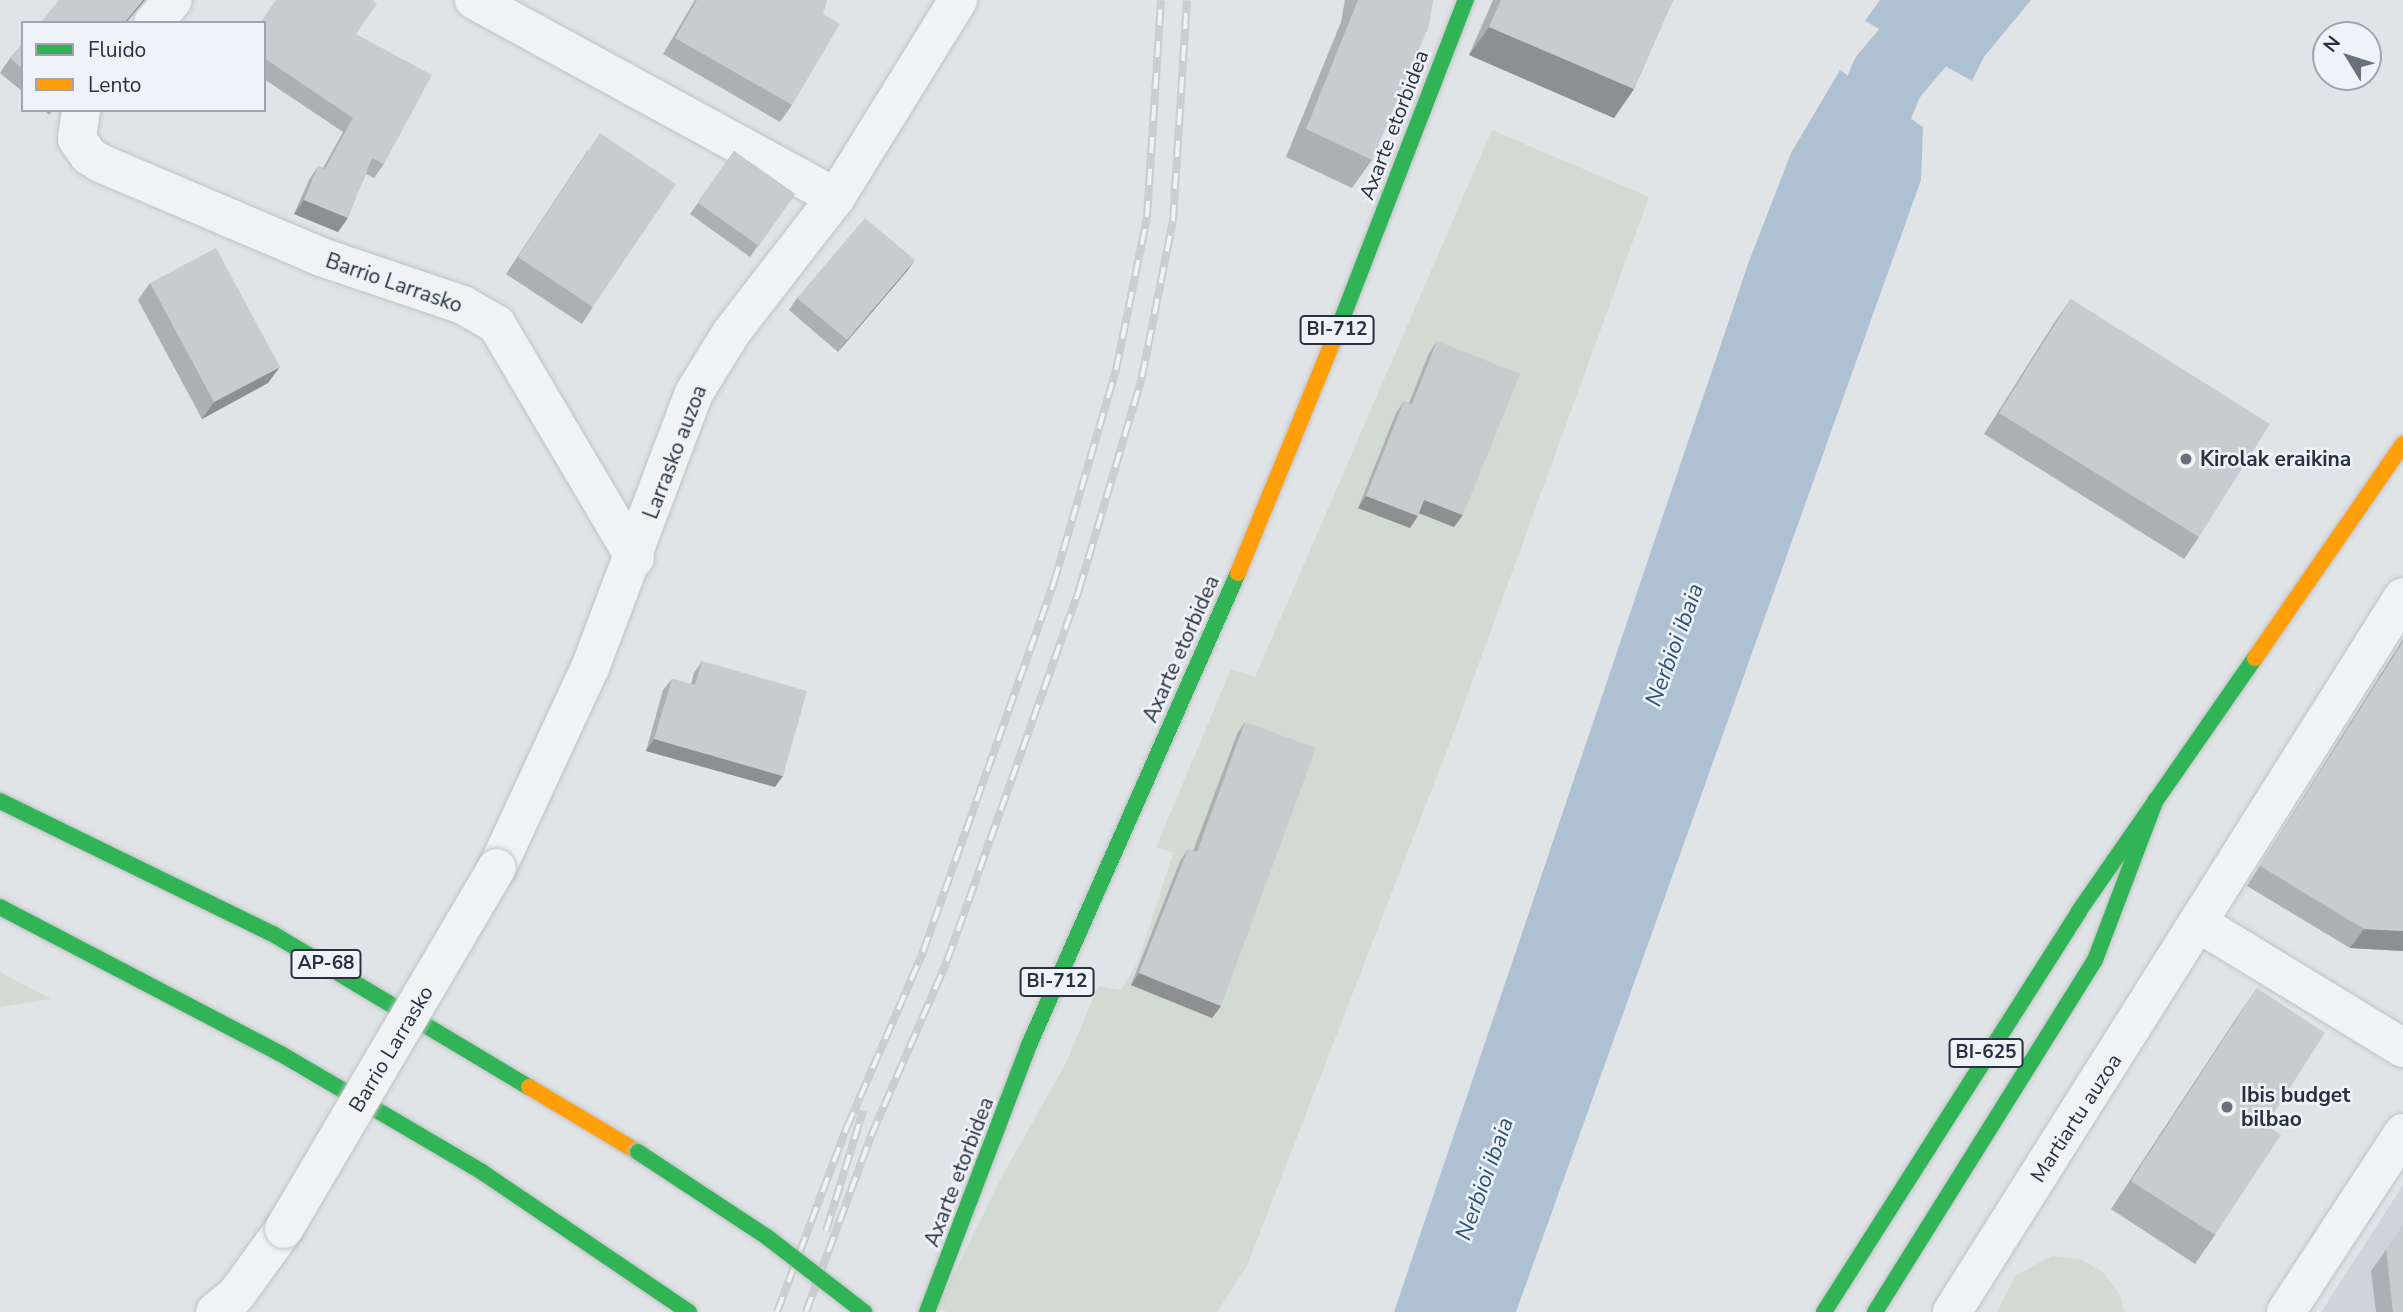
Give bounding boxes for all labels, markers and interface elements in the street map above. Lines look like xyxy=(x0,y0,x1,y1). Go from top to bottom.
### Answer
legend xyxy=(21,21,266,112)
north arrow xyxy=(2312,21,2382,91)
text: N xyxy=(2317,31,2347,58)
text: Fluido xyxy=(88,36,146,64)
street label: Axarte etorbidea xyxy=(1354,47,1434,203)
text: Lento xyxy=(88,71,141,99)
street label: Barrio Larrasko xyxy=(322,248,466,318)
road number: BI-712 xyxy=(1298,314,1376,346)
street label: Larrasko auzoa xyxy=(638,382,712,522)
place label: Kirolak eraikina xyxy=(2200,446,2351,472)
marker: Kirolak eraikina xyxy=(2178,451,2194,467)
street label: Axarte etorbidea xyxy=(1137,572,1225,726)
water label: Nerbioi ibaia xyxy=(1640,580,1710,710)
road number: AP-68 xyxy=(289,948,363,980)
road number: BI-712 xyxy=(1018,966,1096,998)
street label: Barrio Larrasko xyxy=(343,981,439,1117)
road number: BI-625 xyxy=(1948,1037,2024,1068)
street label: Martiartu auzoa xyxy=(2025,1049,2127,1187)
place label: Ibis budget bilbao xyxy=(2241,1082,2350,1132)
street label: Axarte etorbidea xyxy=(919,1094,999,1250)
marker: Ibis budget bilbao xyxy=(2219,1099,2235,1115)
water label: Nerbioi ibaia xyxy=(1450,1114,1520,1244)

